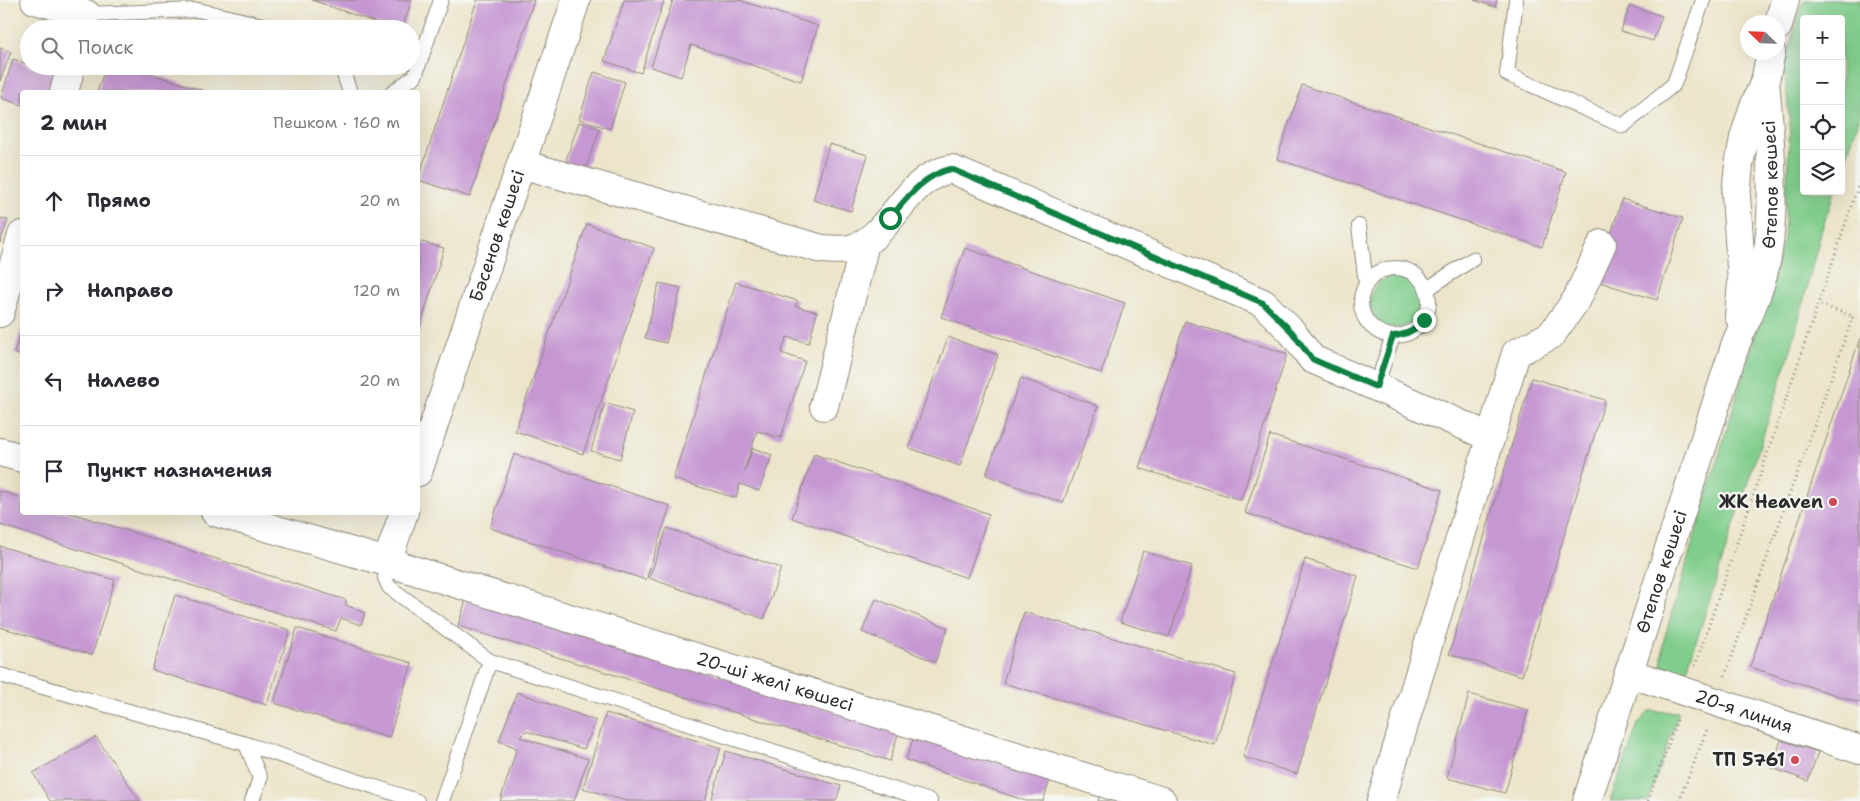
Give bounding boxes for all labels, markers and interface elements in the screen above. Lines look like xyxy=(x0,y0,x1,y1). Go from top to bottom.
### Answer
north arrow xyxy=(1740,15,1785,60)
map controls xyxy=(1800,15,1845,195)
button: + xyxy=(1800,15,1845,60)
search box xyxy=(20,20,420,75)
icon: search xyxy=(38,34,66,62)
text: Поиск xyxy=(78,35,133,60)
button: − xyxy=(1800,60,1845,105)
button: locate xyxy=(1800,105,1845,150)
text: 2 мин xyxy=(40,109,107,137)
text: Пешком · 160 m xyxy=(273,112,400,133)
street label: Өтепов көшесі xyxy=(1756,119,1784,250)
button: layers xyxy=(1800,150,1845,195)
street label: Бәсенов көшесі xyxy=(464,167,530,305)
icon: ahead xyxy=(40,187,68,215)
text: Прямо xyxy=(87,188,151,213)
text: 20 m xyxy=(359,190,400,211)
route start xyxy=(879,207,902,230)
icon: right xyxy=(40,277,68,305)
text: Направо xyxy=(87,278,173,303)
text: 120 m xyxy=(353,280,400,301)
route end xyxy=(1413,309,1436,332)
icon: left xyxy=(40,367,68,395)
text: Налево xyxy=(87,368,160,393)
text: 20 m xyxy=(359,370,400,391)
icon: arrive xyxy=(40,457,68,485)
text: Пункт назначения xyxy=(87,458,272,483)
place label: ЖК Heaven xyxy=(1719,490,1823,514)
marker: ЖК Heaven xyxy=(1827,496,1839,508)
street label: Өтепов көшесі xyxy=(1630,507,1693,637)
street label: 20-ші желі көшесі xyxy=(693,646,856,717)
street label: 20-я линия xyxy=(1692,684,1796,739)
place label: ТП 5761 xyxy=(1713,748,1785,772)
marker: ТП 5761 xyxy=(1789,754,1801,766)

